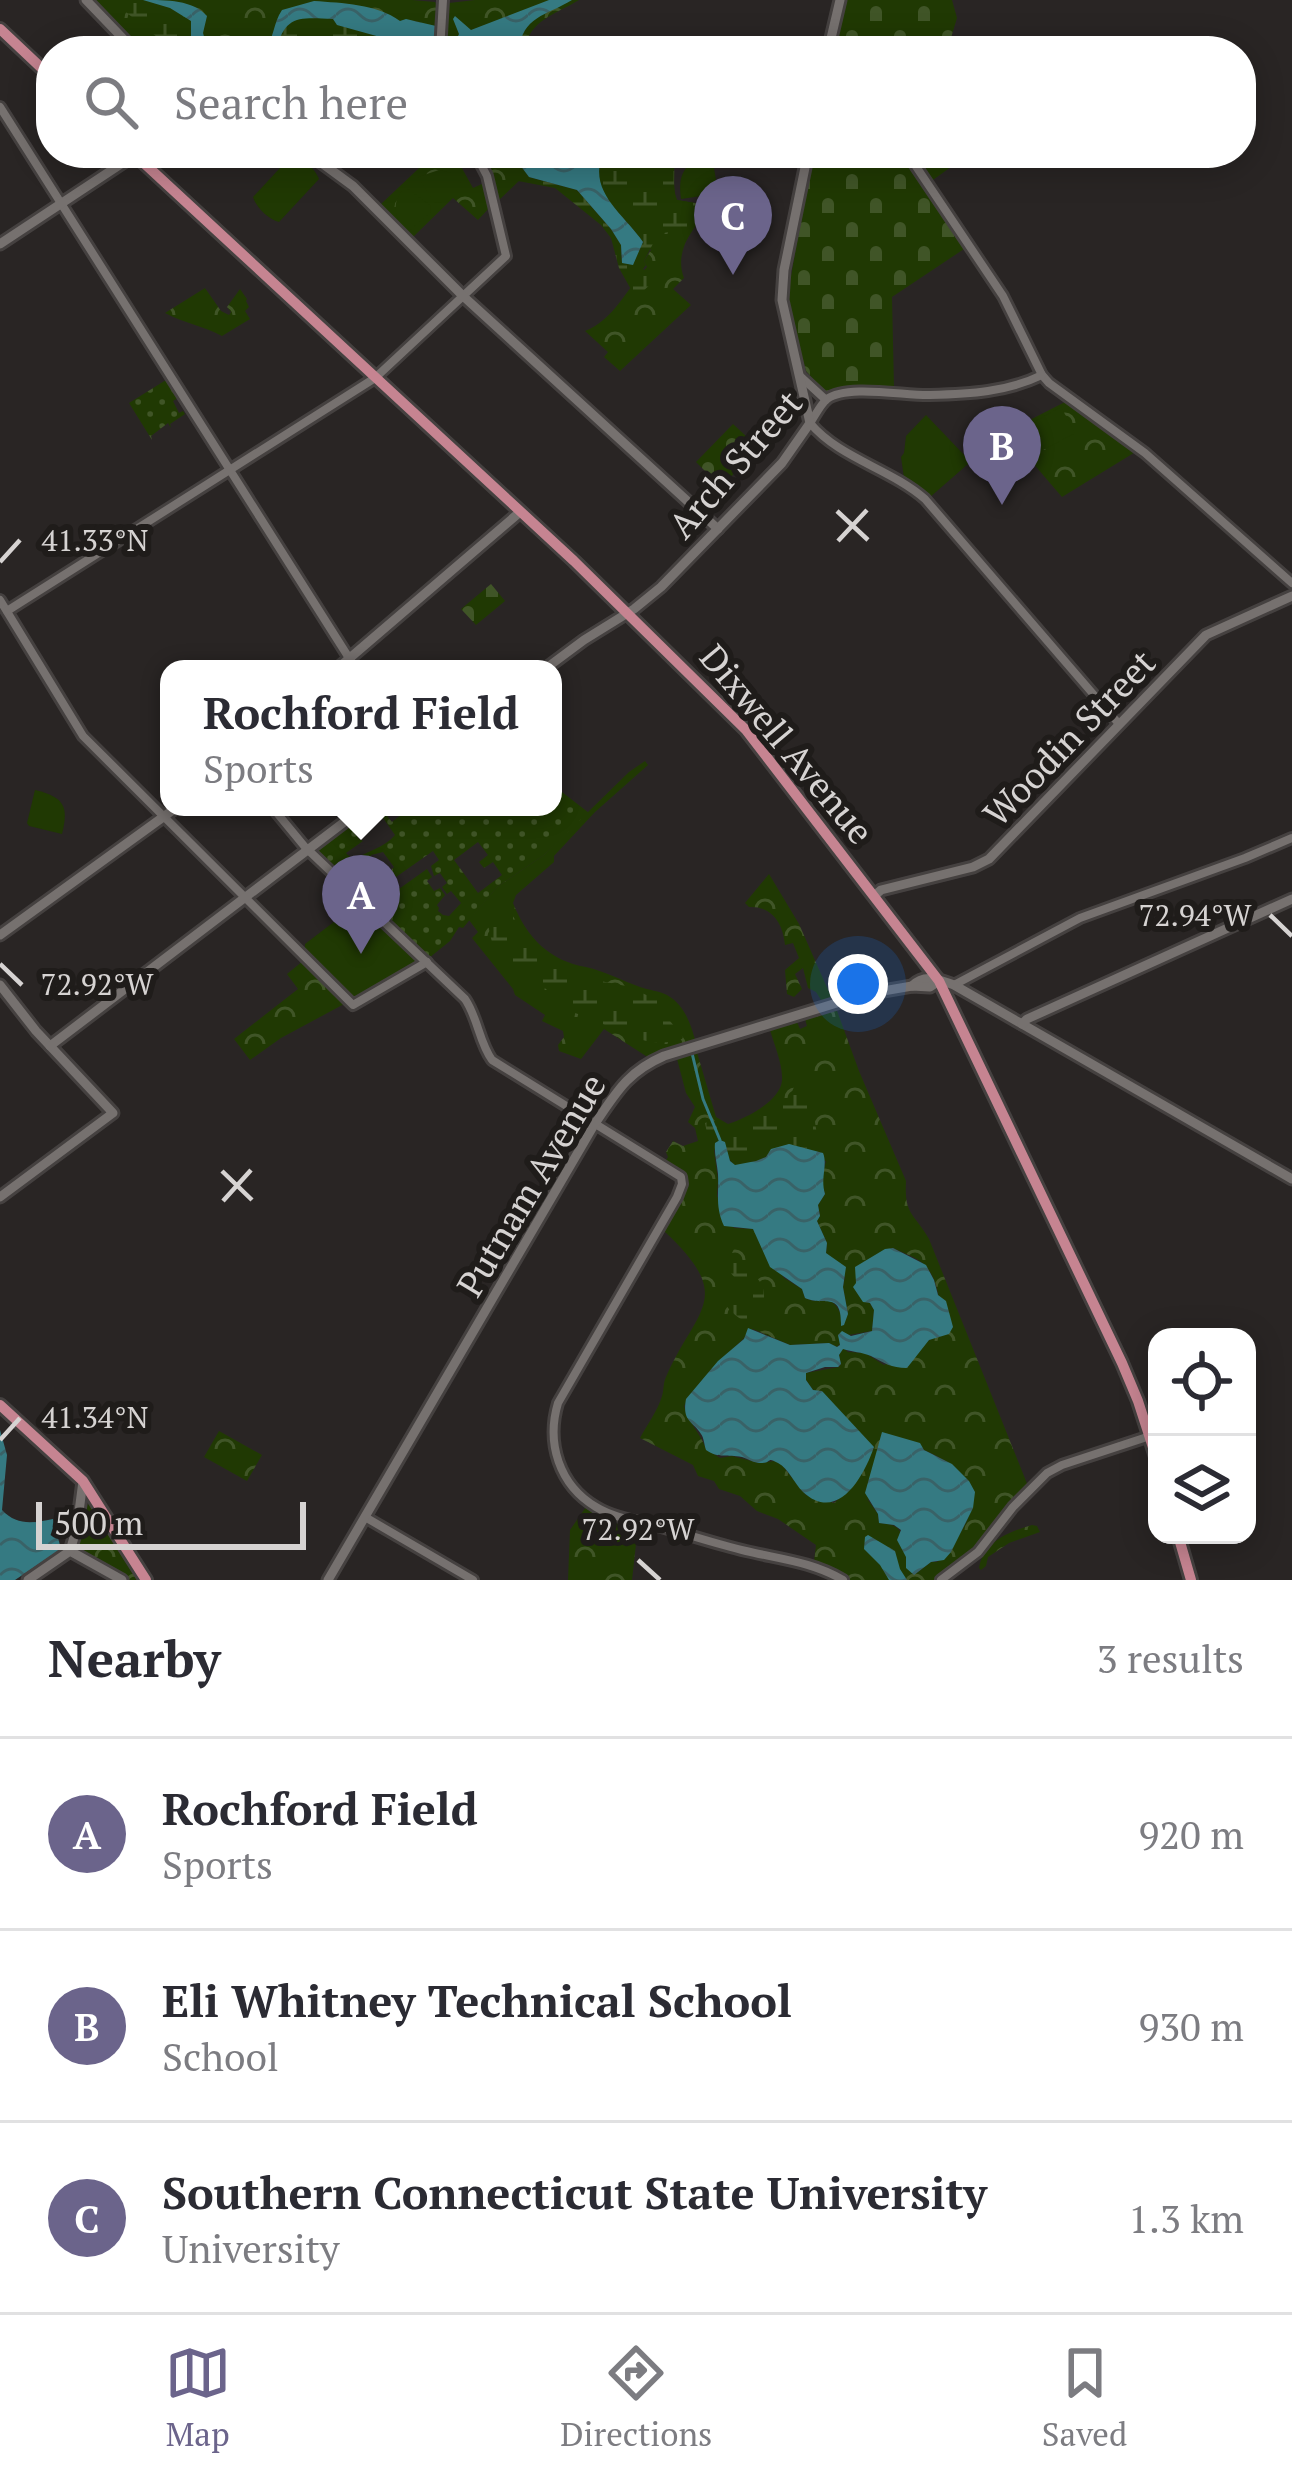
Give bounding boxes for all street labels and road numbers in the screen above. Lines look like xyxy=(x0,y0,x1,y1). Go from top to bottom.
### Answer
street label: Arch Street xyxy=(657,380,812,547)
street label: Dixwell Avenue xyxy=(690,634,885,853)
street label: Woodin Street xyxy=(973,639,1165,836)
street label: Putnam Avenue xyxy=(446,1065,616,1305)

